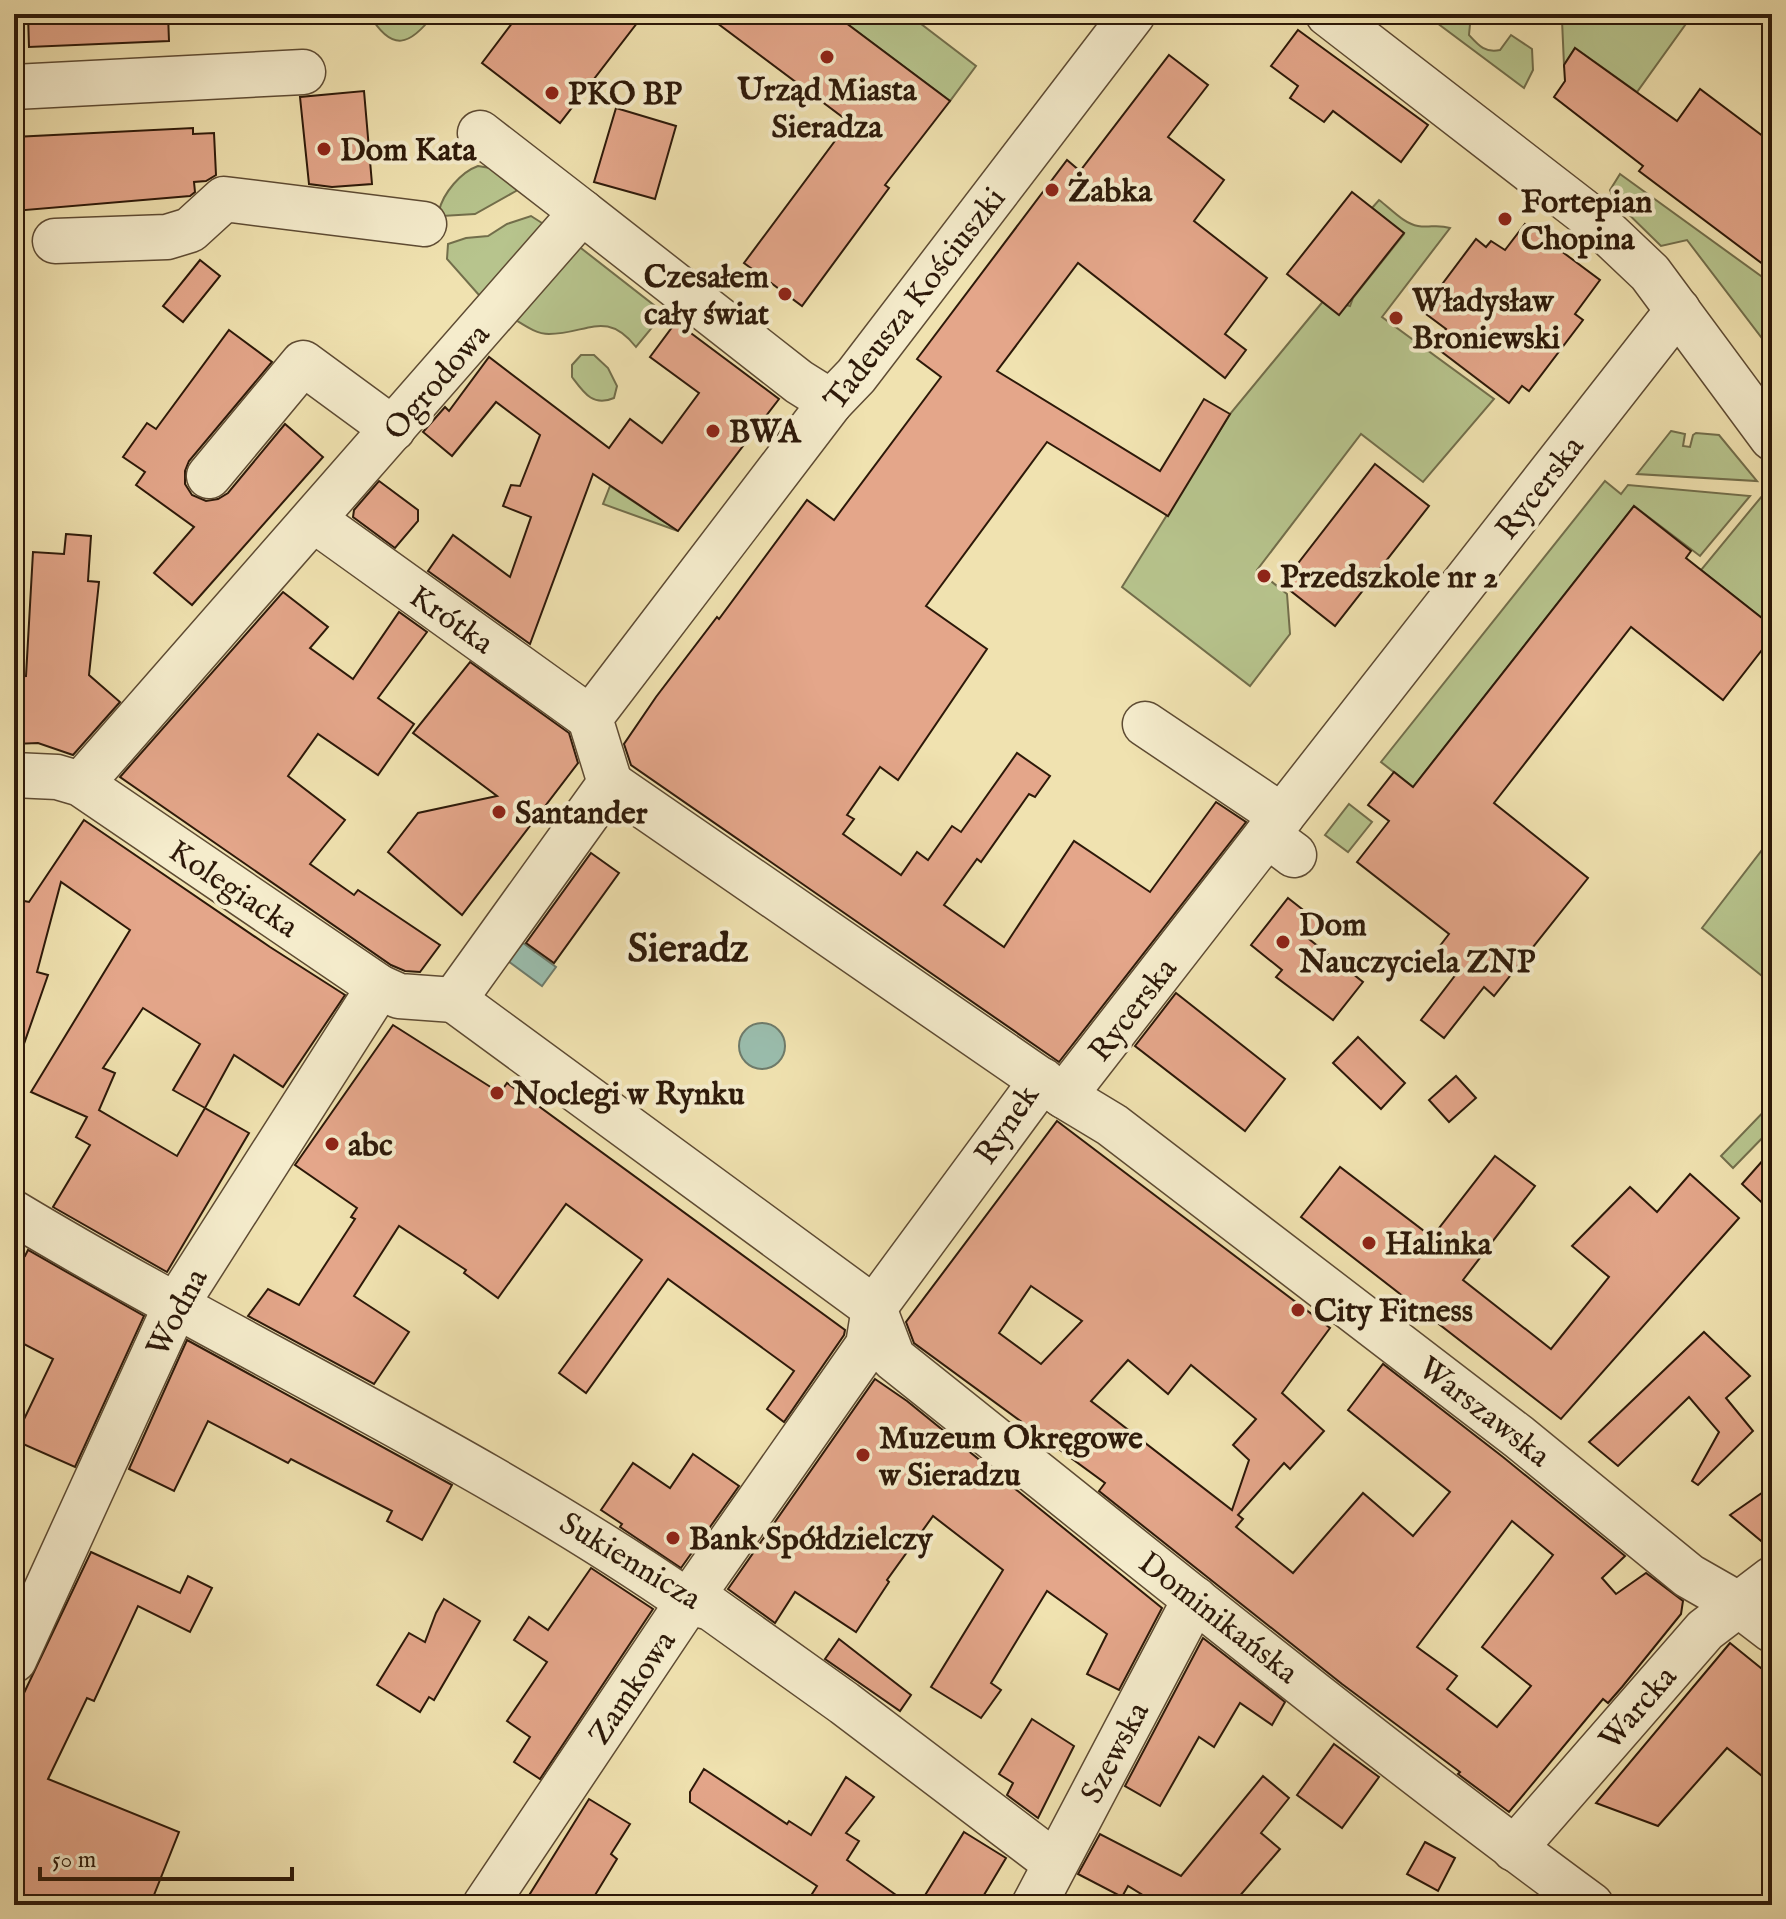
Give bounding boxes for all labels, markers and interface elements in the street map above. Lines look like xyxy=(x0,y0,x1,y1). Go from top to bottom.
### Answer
marker: Urząd Miasta Sieradza xyxy=(818,48,836,66)
place label: Urząd Miasta Sieradza xyxy=(737,71,918,149)
place label: PKO BP xyxy=(568,75,683,116)
marker: PKO BP xyxy=(543,84,561,102)
place label: Dom Kata xyxy=(340,131,478,172)
marker: Dom Kata xyxy=(315,140,333,158)
place label: Żabka xyxy=(1068,171,1153,213)
street label: Tadeusza Kościuszki xyxy=(816,180,1016,419)
marker: Żabka xyxy=(1043,181,1061,199)
place label: Fortepian Chopina xyxy=(1521,183,1652,261)
marker: Fortepian Chopina xyxy=(1496,210,1514,228)
place label: Czesałem cały świat xyxy=(644,258,769,336)
place label: Władysław Broniewski xyxy=(1411,282,1561,360)
marker: Czesałem cały świat xyxy=(776,285,794,303)
marker: Władysław Broniewski xyxy=(1387,309,1405,327)
street label: Ogrodowa xyxy=(376,316,500,450)
place label: BWA xyxy=(729,413,802,454)
marker: BWA xyxy=(704,422,722,440)
street label: Rycerska xyxy=(1488,428,1594,549)
place label: Przedszkole nr 2 xyxy=(1280,558,1498,599)
marker: Przedszkole nr 2 xyxy=(1255,567,1273,585)
street label: Krótka xyxy=(400,577,501,665)
place label: Santander xyxy=(515,794,648,835)
marker: Santander xyxy=(490,803,508,821)
street label: Kolegiacka xyxy=(160,832,306,949)
place label: Dom Nauczyciela ZNP xyxy=(1298,906,1536,984)
district label: Sieradz xyxy=(627,925,749,976)
marker: Dom Nauczyciela ZNP xyxy=(1274,933,1292,951)
street label: Rycerska xyxy=(1081,950,1187,1071)
place label: Noclegi w Rynku xyxy=(512,1075,745,1116)
street label: Rynek xyxy=(967,1077,1050,1173)
marker: Noclegi w Rynku xyxy=(488,1084,506,1102)
place label: abc xyxy=(348,1126,393,1167)
marker: abc xyxy=(323,1135,341,1153)
place label: Halinka xyxy=(1385,1225,1493,1266)
marker: Halinka xyxy=(1360,1234,1378,1252)
street label: Wodna xyxy=(138,1262,218,1364)
place label: City Fitness xyxy=(1314,1292,1473,1333)
marker: City Fitness xyxy=(1289,1301,1307,1319)
street label: Warszawska xyxy=(1409,1349,1558,1477)
place label: Muzeum Okręgowe w Sieradzu xyxy=(878,1419,1143,1497)
marker: Muzeum Okręgowe w Sieradzu xyxy=(854,1446,872,1464)
street label: Sukiennicza xyxy=(551,1504,708,1621)
place label: Bank Spółdzielczy xyxy=(689,1520,934,1561)
marker: Bank Spółdzielczy xyxy=(664,1529,682,1547)
street label: Dominikańska xyxy=(1129,1544,1306,1694)
street label: Zamkowa xyxy=(580,1623,686,1754)
street label: Warcka xyxy=(1591,1658,1687,1759)
street label: Szewska xyxy=(1072,1695,1160,1811)
scale bar xyxy=(40,1831,292,1881)
text: 50 m xyxy=(52,1845,96,1876)

